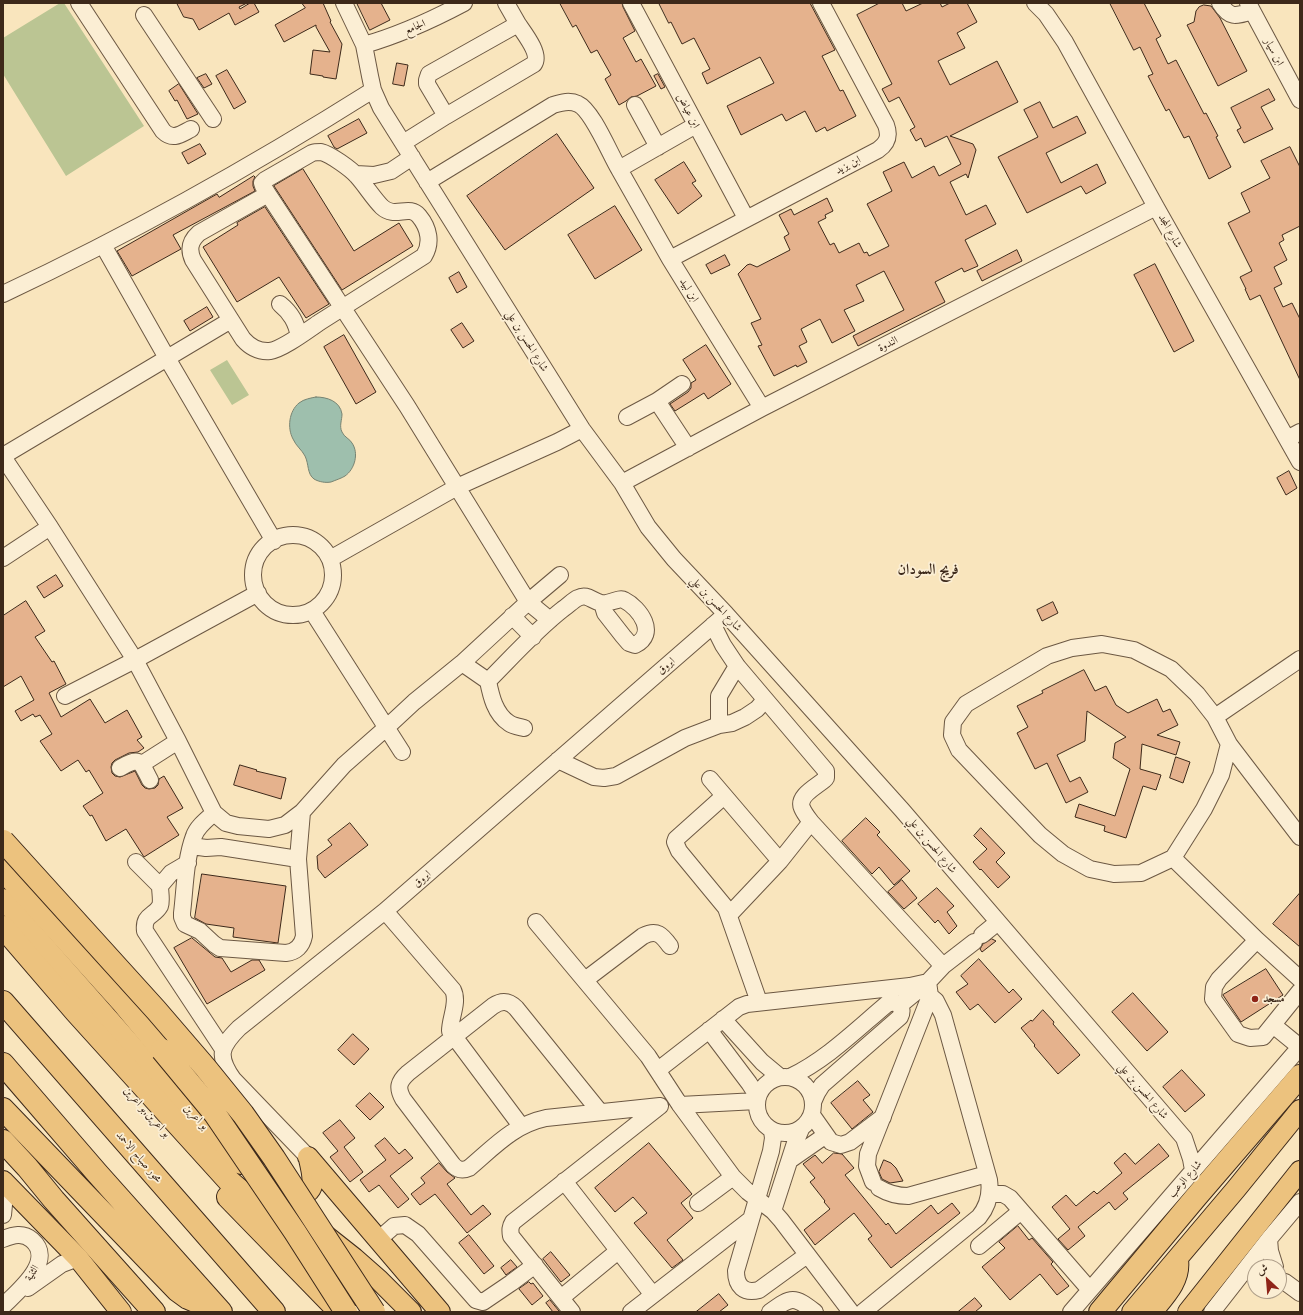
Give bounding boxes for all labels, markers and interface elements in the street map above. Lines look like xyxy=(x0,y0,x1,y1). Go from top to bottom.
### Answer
street label: الجامع xyxy=(403,17,427,37)
street label: ابن سيار xyxy=(1261,36,1287,68)
street label: ابن عياض xyxy=(673,91,703,131)
street label: ابن يزيد xyxy=(833,153,863,177)
street label: شارع المجد xyxy=(1155,212,1185,250)
street label: ابن لبيد xyxy=(677,275,701,305)
street label: شارع الحسن بن علي xyxy=(503,308,551,374)
street label: الندوة xyxy=(876,333,900,355)
district label: فريج السودان xyxy=(897,561,959,579)
street label: شارع الحسن بن علي xyxy=(687,574,745,634)
street label: ابروق xyxy=(654,655,678,677)
street label: شارع الحسن بن علي xyxy=(904,814,960,876)
street label: ابروق xyxy=(410,868,434,890)
place label: مسجد xyxy=(1263,992,1285,1006)
marker: مسجد xyxy=(1250,994,1260,1004)
street label: شارع الحسن بن علي xyxy=(1115,1060,1171,1122)
street label: بو اعرين,بو اعرين xyxy=(121,1084,173,1140)
street label: بو اعرين xyxy=(181,1101,211,1133)
street label: محور صباح الاحمد xyxy=(113,1129,165,1185)
street label: شارع الوعب xyxy=(1165,1158,1205,1200)
north arrow xyxy=(1247,1259,1287,1299)
text: ش xyxy=(1254,1260,1270,1278)
street label: الثنية xyxy=(22,1262,42,1284)

